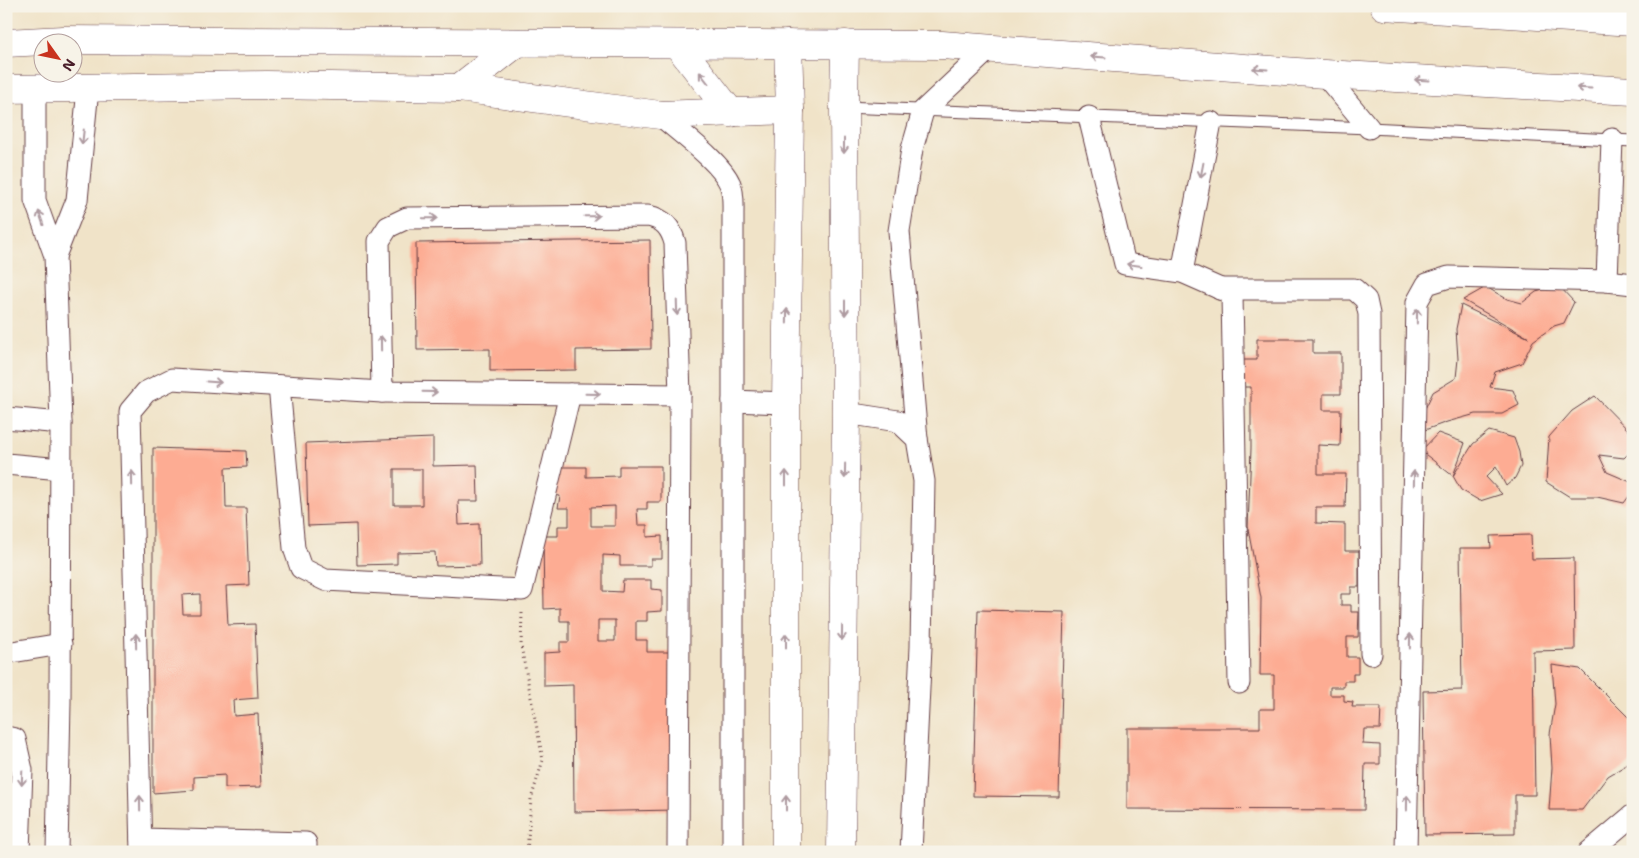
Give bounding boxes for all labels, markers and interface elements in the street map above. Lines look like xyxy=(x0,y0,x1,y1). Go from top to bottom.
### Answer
north arrow xyxy=(32,32,82,82)
one-way arrow xyxy=(1090,52,1106,61)
text: N xyxy=(58,56,79,75)
one-way arrow xyxy=(1252,65,1268,74)
one-way arrow xyxy=(699,71,709,85)
one-way arrow xyxy=(1414,75,1430,84)
one-way arrow xyxy=(1576,84,1592,93)
one-way arrow xyxy=(78,129,88,145)
one-way arrow xyxy=(839,137,849,153)
one-way arrow xyxy=(1196,161,1206,177)
one-way arrow xyxy=(36,211,46,227)
one-way arrow xyxy=(584,211,600,221)
one-way arrow xyxy=(421,213,437,223)
one-way arrow xyxy=(1126,260,1142,270)
one-way arrow xyxy=(672,299,682,315)
one-way arrow xyxy=(840,300,850,316)
one-way arrow xyxy=(782,308,792,324)
one-way arrow xyxy=(1412,308,1422,324)
one-way arrow xyxy=(376,335,386,352)
one-way arrow xyxy=(206,377,222,386)
one-way arrow xyxy=(422,388,438,397)
one-way arrow xyxy=(584,389,601,399)
one-way arrow xyxy=(840,462,850,478)
one-way arrow xyxy=(127,470,137,486)
one-way arrow xyxy=(781,470,791,486)
one-way arrow xyxy=(1409,470,1418,486)
one-way arrow xyxy=(838,625,847,641)
one-way arrow xyxy=(131,633,141,649)
one-way arrow xyxy=(781,633,791,649)
one-way arrow xyxy=(1405,633,1415,649)
one-way arrow xyxy=(17,770,27,786)
one-way arrow xyxy=(135,795,145,812)
one-way arrow xyxy=(781,795,791,812)
one-way arrow xyxy=(1402,795,1412,812)

